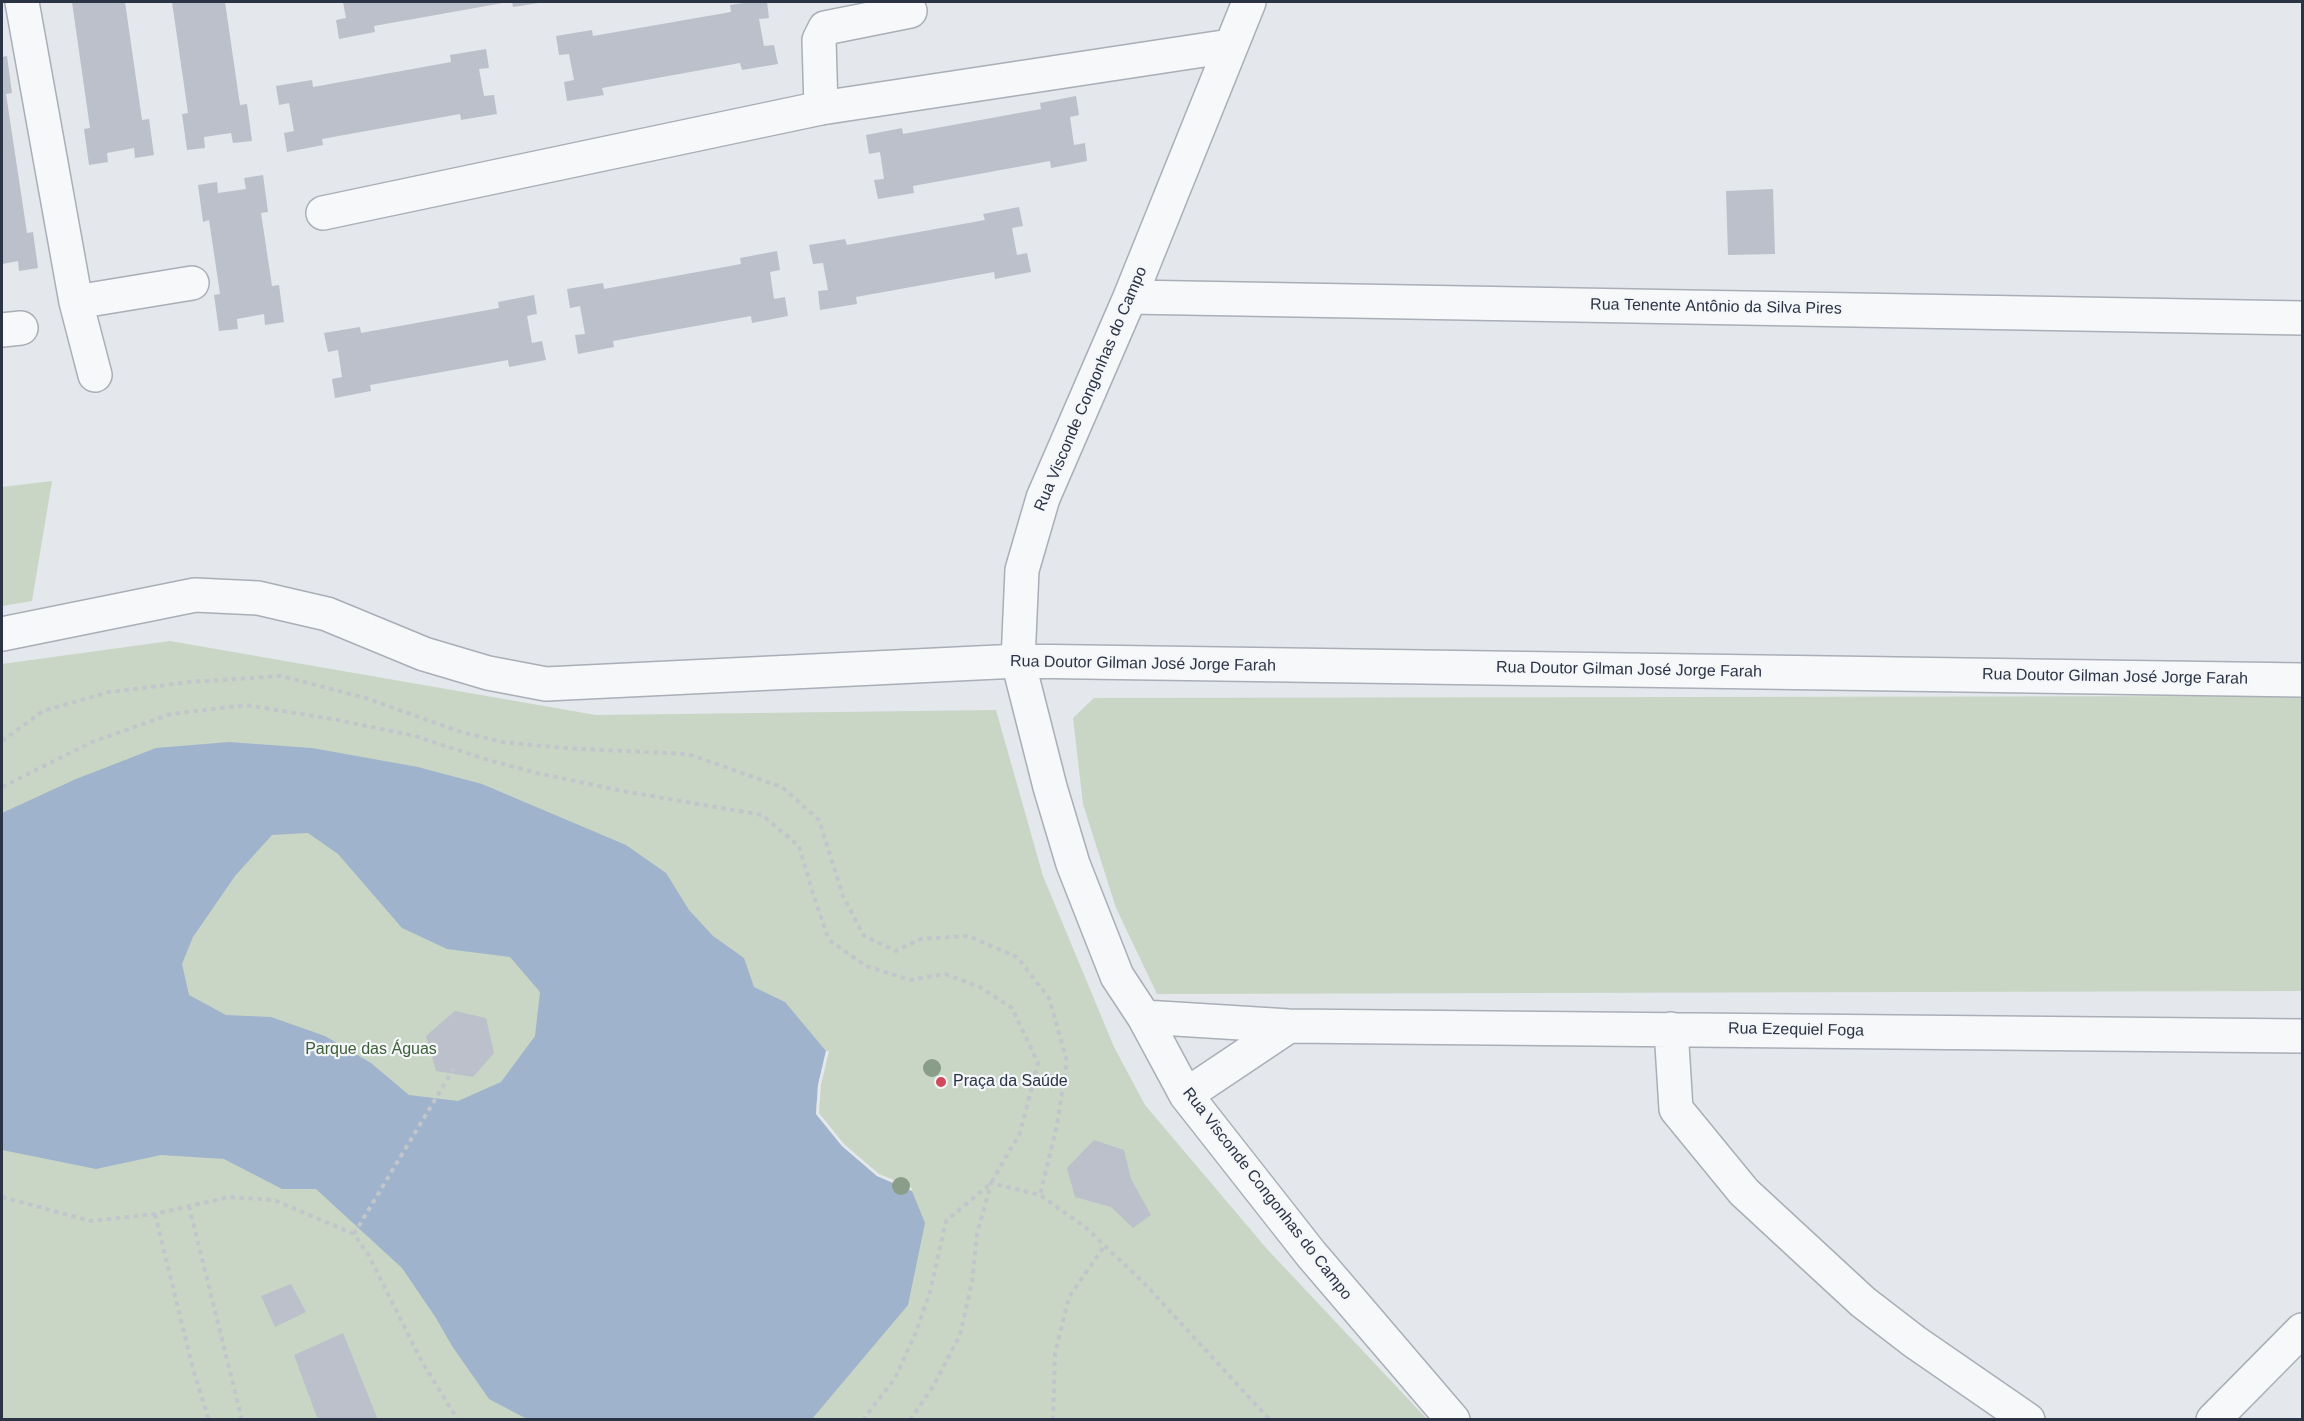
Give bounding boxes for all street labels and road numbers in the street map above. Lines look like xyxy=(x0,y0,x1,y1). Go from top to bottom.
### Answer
street label: Rua Visconde Congonhas do Campo xyxy=(1031,264,1151,514)
street label: Rua Tenente Antônio da Silva Pires xyxy=(1590,295,1842,319)
street label: Rua Doutor Gilman José Jorge Farah xyxy=(1010,652,1276,676)
street label: Rua Doutor Gilman José Jorge Farah xyxy=(1496,658,1762,682)
street label: Rua Doutor Gilman José Jorge Farah xyxy=(1982,665,2248,689)
street label: Rua Ezequiel Foga xyxy=(1728,1019,1864,1041)
street label: Rua Visconde Congonhas do Campo xyxy=(1178,1084,1356,1304)

